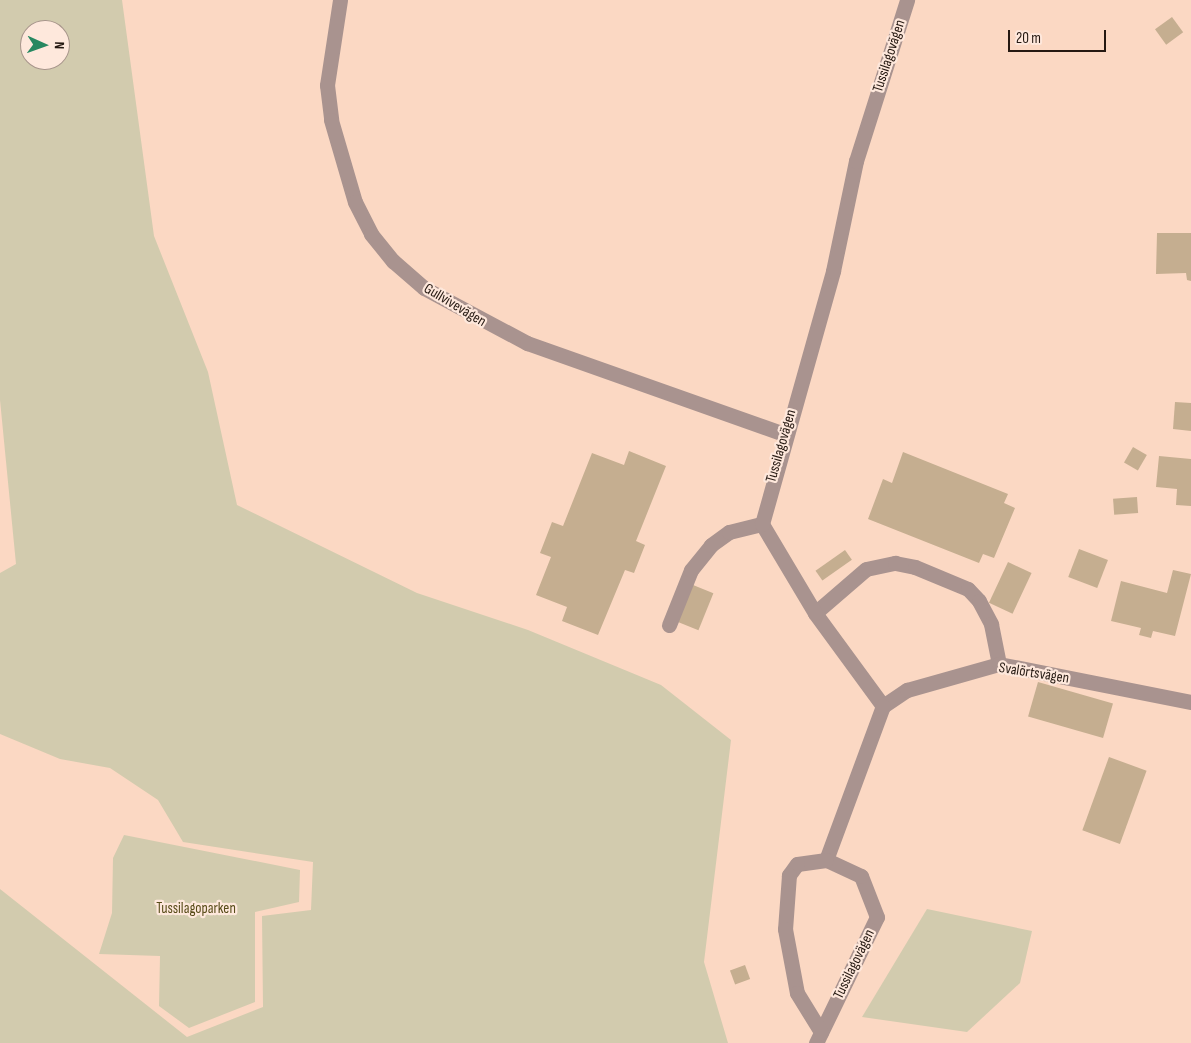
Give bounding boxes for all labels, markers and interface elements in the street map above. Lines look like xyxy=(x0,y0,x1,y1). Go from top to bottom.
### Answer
street label: Tussilagovägen xyxy=(869,18,909,94)
north arrow xyxy=(20,20,70,70)
scale bar xyxy=(1011,20,1108,52)
text: 20 m xyxy=(1016,29,1041,48)
text: N xyxy=(51,41,68,50)
street label: Gullvivevägen xyxy=(421,279,489,331)
street label: Tussilagovägen xyxy=(762,407,800,485)
street label: Svalörtsvägen xyxy=(998,659,1070,687)
park label: Tussilagoparken xyxy=(156,900,236,918)
street label: Tussilagovägen xyxy=(829,926,879,1002)

